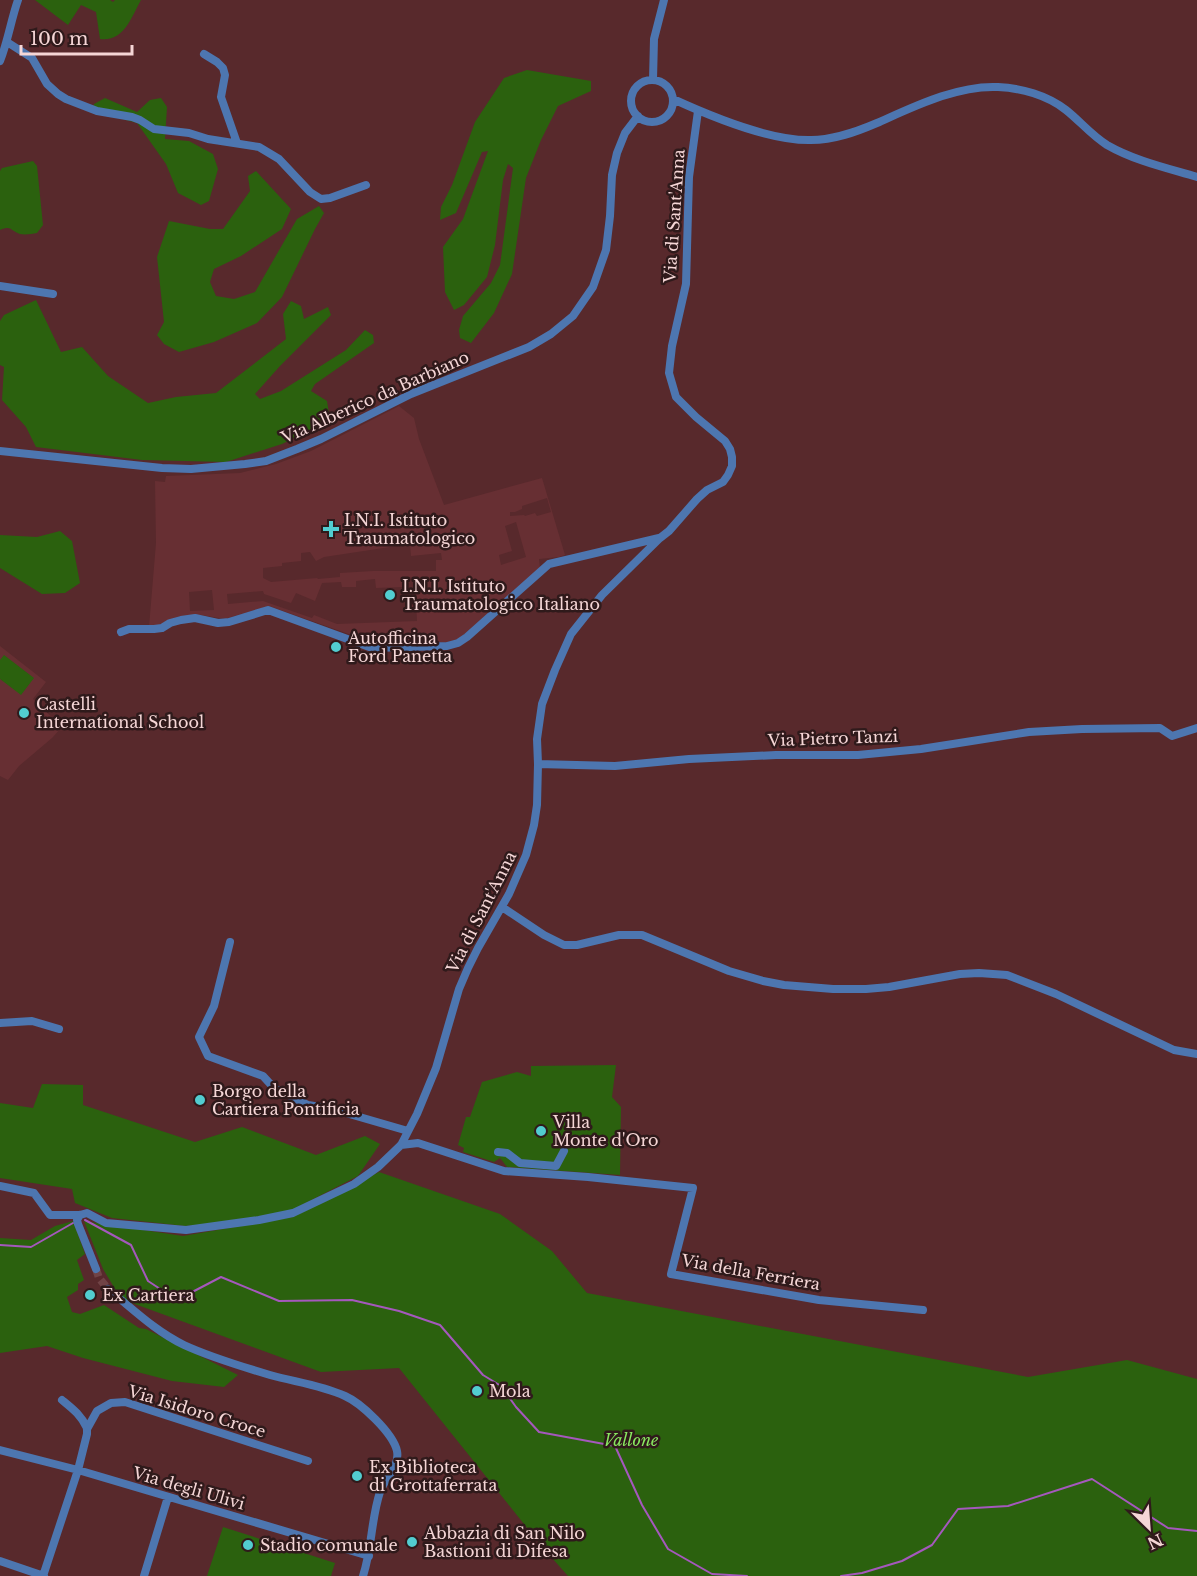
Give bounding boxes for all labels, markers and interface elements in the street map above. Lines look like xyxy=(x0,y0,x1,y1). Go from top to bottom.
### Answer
scale bar xyxy=(21,18,132,56)
text: 100 m xyxy=(30,28,88,50)
street label: Via di Sant'Anna xyxy=(659,148,689,284)
street label: Via Alberico da Barbiano xyxy=(277,346,472,448)
place label: I.N.I. Istituto Traumatologico xyxy=(344,510,475,548)
marker: I.N.I. Istituto Traumatologico xyxy=(322,520,340,538)
place label: I.N.I. Istituto Traumatologico Italiano xyxy=(402,576,600,614)
marker: I.N.I. Istituto Traumatologico Italiano xyxy=(383,588,397,602)
place label: Autofficina Ford Panetta xyxy=(347,628,452,666)
marker: Autofficina Ford Panetta xyxy=(329,640,343,654)
place label: Castelli International School xyxy=(36,694,204,732)
marker: Castelli International School xyxy=(17,706,31,720)
street label: Via Pietro Tanzi xyxy=(767,726,899,750)
street label: Via di Sant'Anna xyxy=(441,848,520,977)
place label: Borgo della Cartiera Pontificia xyxy=(212,1081,360,1119)
marker: Borgo della Cartiera Pontificia xyxy=(193,1093,207,1107)
place label: Villa Monte d'Oro xyxy=(552,1112,658,1150)
marker: Villa Monte d'Oro xyxy=(534,1124,548,1138)
street label: Via della Ferriera xyxy=(679,1250,822,1294)
place label: Ex Cartiera xyxy=(102,1285,194,1305)
marker: Ex Cartiera xyxy=(83,1288,97,1302)
street label: Via Isidoro Croce xyxy=(125,1380,268,1441)
place label: Mola xyxy=(489,1381,531,1401)
marker: Mola xyxy=(470,1384,484,1398)
park label: Vallone xyxy=(604,1430,659,1450)
place label: Ex Biblioteca di Grottaferrata xyxy=(369,1457,497,1495)
street label: Via degli Ulivi xyxy=(130,1462,248,1514)
marker: Ex Biblioteca di Grottaferrata xyxy=(350,1469,364,1483)
north arrow xyxy=(1119,1498,1179,1558)
place label: Abbazia di San Nilo Bastioni di Difesa xyxy=(423,1523,585,1561)
text: N xyxy=(1144,1529,1166,1554)
place label: Stadio comunale xyxy=(260,1535,398,1555)
marker: Abbazia di San Nilo Bastioni di Difesa xyxy=(405,1535,419,1549)
marker: Stadio comunale xyxy=(241,1538,255,1552)

